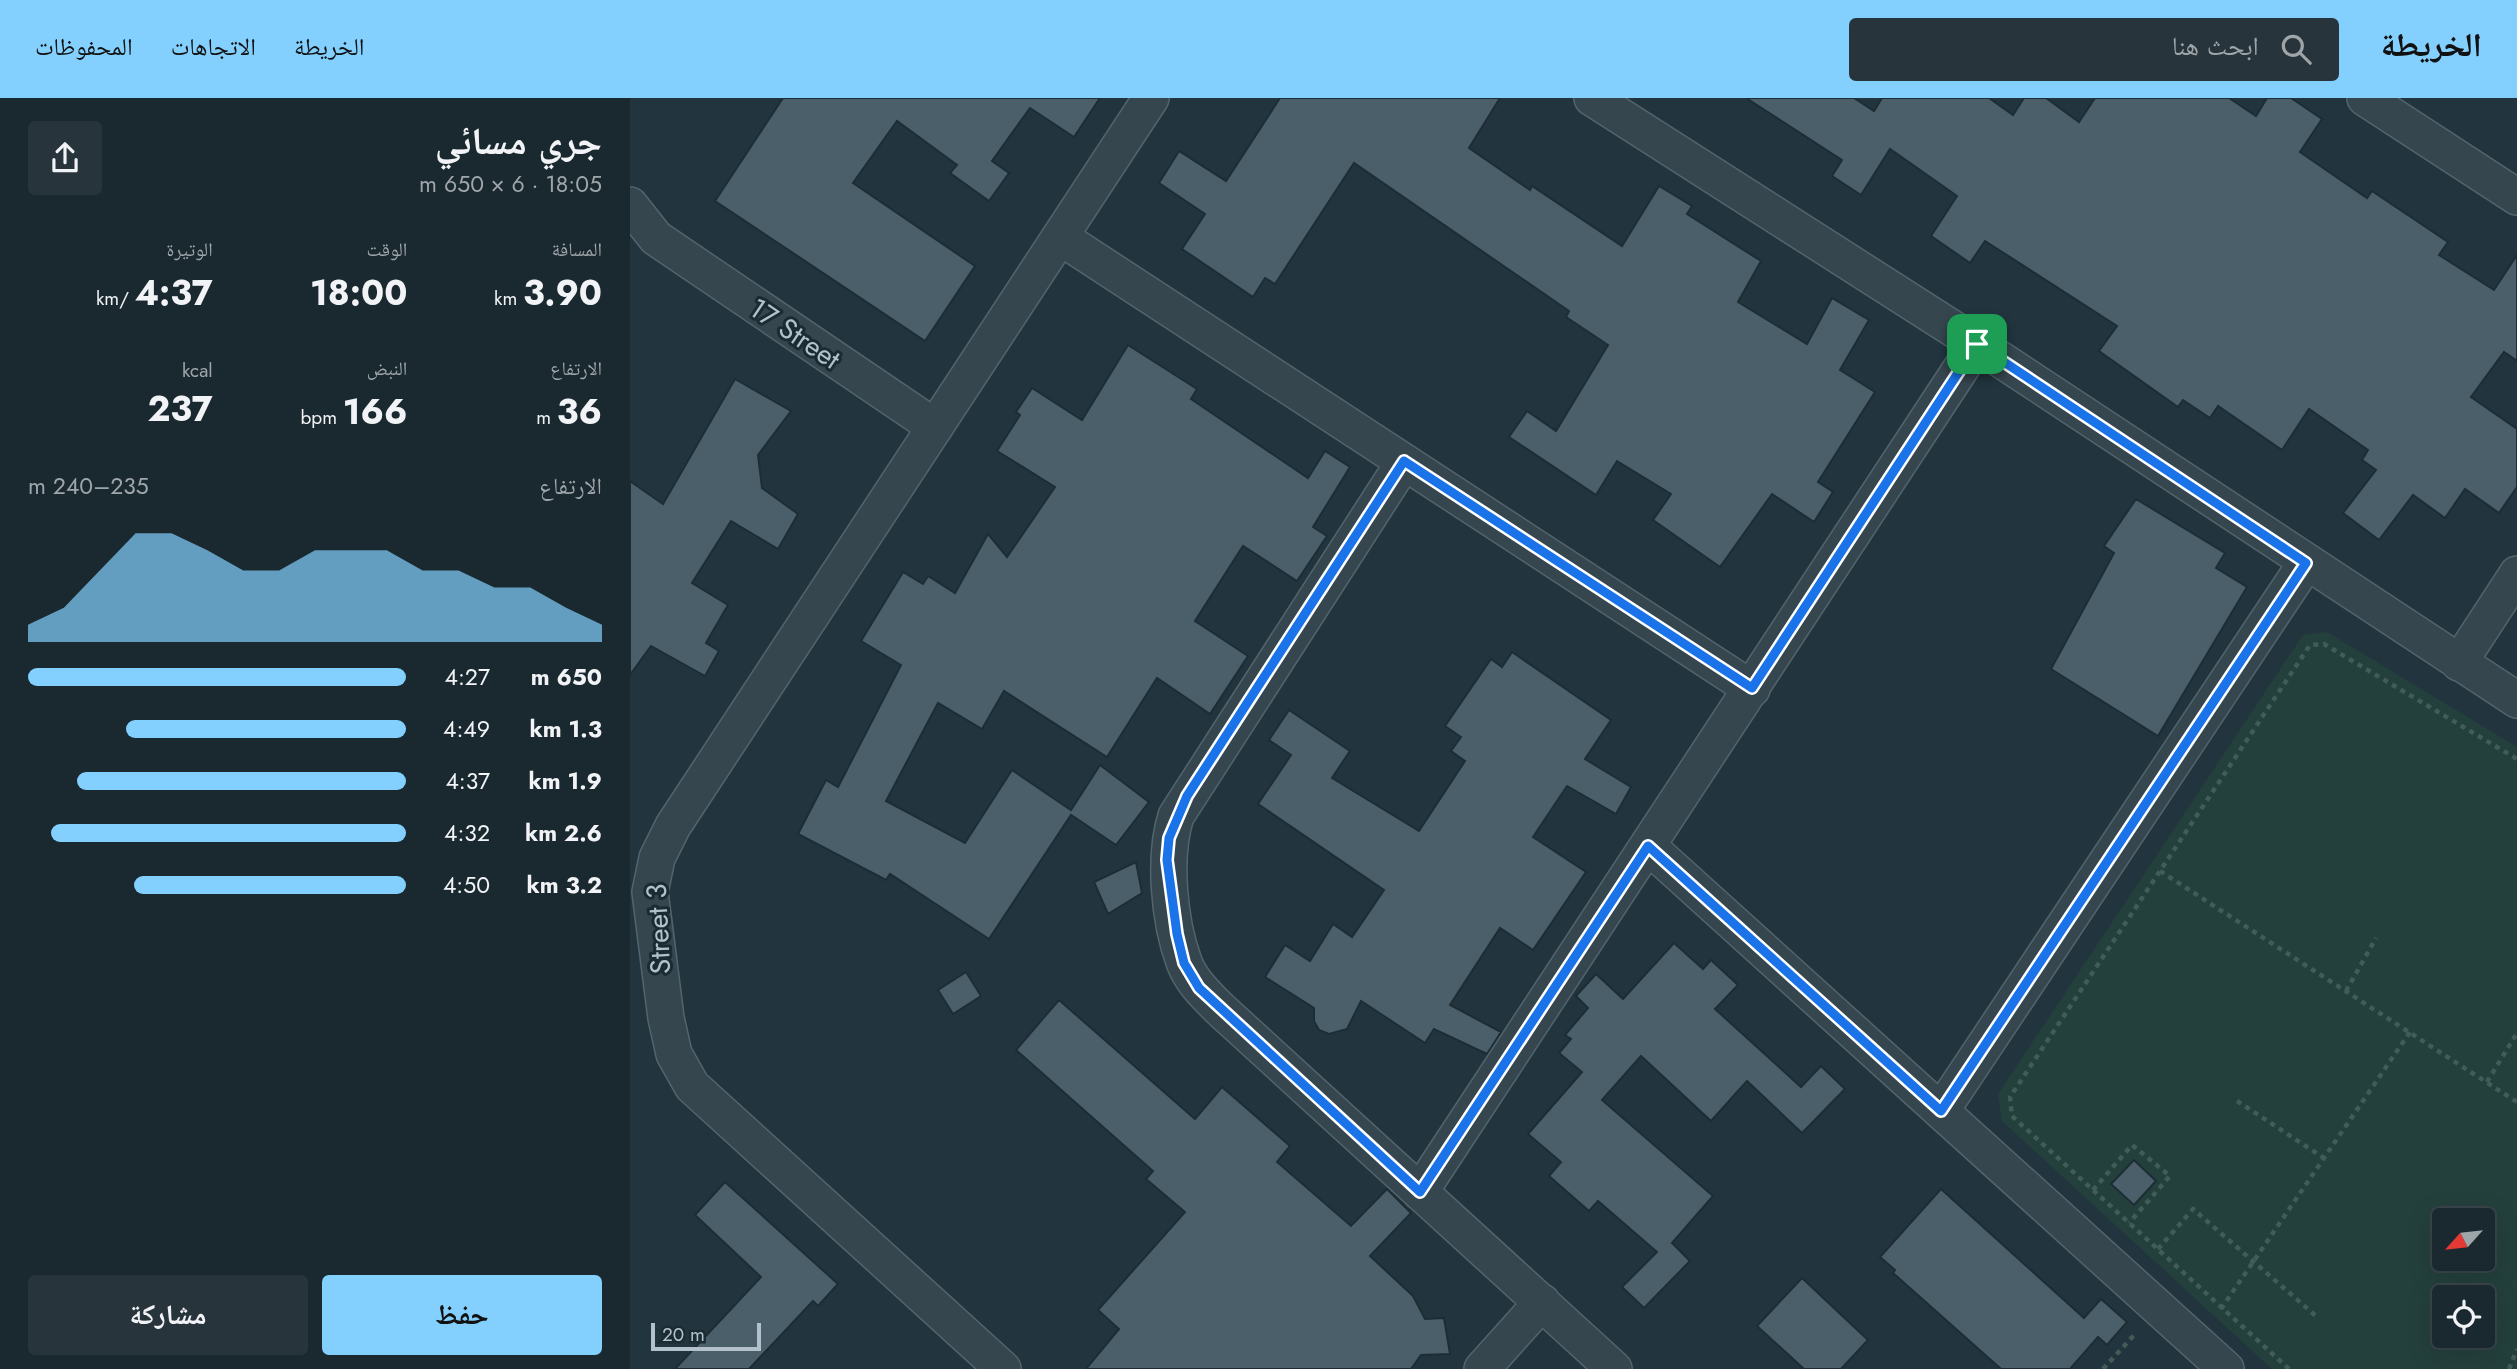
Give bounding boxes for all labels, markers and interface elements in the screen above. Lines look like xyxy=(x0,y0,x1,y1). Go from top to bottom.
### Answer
search box xyxy=(1849,18,2339,81)
text: الخريطة xyxy=(2381,21,2482,68)
text: ابحث هنا xyxy=(2172,27,2259,65)
text: المحفوظات xyxy=(35,29,133,64)
text: الاتجاهات xyxy=(171,29,256,64)
text: الخريطة xyxy=(294,29,365,64)
icon: search xyxy=(2277,30,2315,68)
text: جري مسائي xyxy=(435,113,602,168)
button: share xyxy=(28,121,102,195)
text: 18:05 · 6 × 650 m xyxy=(419,167,602,201)
text: الوتيرة xyxy=(166,236,213,263)
text: الوقت xyxy=(366,236,407,263)
text: المسافة xyxy=(552,236,602,263)
text: 4:37 xyxy=(135,268,213,318)
text: 18:00 xyxy=(310,268,407,318)
text: 3.90 xyxy=(523,268,602,318)
text: /km xyxy=(96,285,135,312)
text: km xyxy=(494,285,523,312)
street label: 17 Street xyxy=(741,288,849,379)
pin xyxy=(1947,314,2007,374)
icon: arrive xyxy=(1958,325,1996,363)
text: النبض xyxy=(367,355,407,382)
text: الارتفاع xyxy=(550,355,602,382)
text: kcal xyxy=(182,357,213,384)
text: 237 xyxy=(147,384,213,434)
text: 166 xyxy=(343,387,407,437)
text: 36 xyxy=(557,387,602,437)
text: bpm xyxy=(301,404,343,431)
text: m xyxy=(536,404,557,431)
text: 235–240 m xyxy=(28,469,149,503)
text: الارتفاع xyxy=(539,469,602,503)
text: 4:27 xyxy=(445,660,490,694)
text: 650 m xyxy=(531,660,602,694)
text: 4:49 xyxy=(443,712,490,746)
text: 1.3 km xyxy=(530,712,602,746)
text: 4:37 xyxy=(445,764,490,798)
text: 1.9 km xyxy=(528,764,602,798)
text: 4:32 xyxy=(444,816,490,850)
text: 2.6 km xyxy=(525,816,602,850)
text: 4:50 xyxy=(443,868,490,902)
text: 3.2 km xyxy=(527,868,602,902)
street label: Street 3 xyxy=(636,883,681,975)
north arrow xyxy=(2432,1208,2496,1270)
map controls xyxy=(2432,1208,2495,1348)
button: مشاركة xyxy=(28,1275,308,1355)
button: حفظ xyxy=(322,1275,602,1355)
button: locate xyxy=(2432,1285,2495,1348)
scale bar xyxy=(651,1320,761,1352)
text: 20 m xyxy=(662,1321,705,1348)

